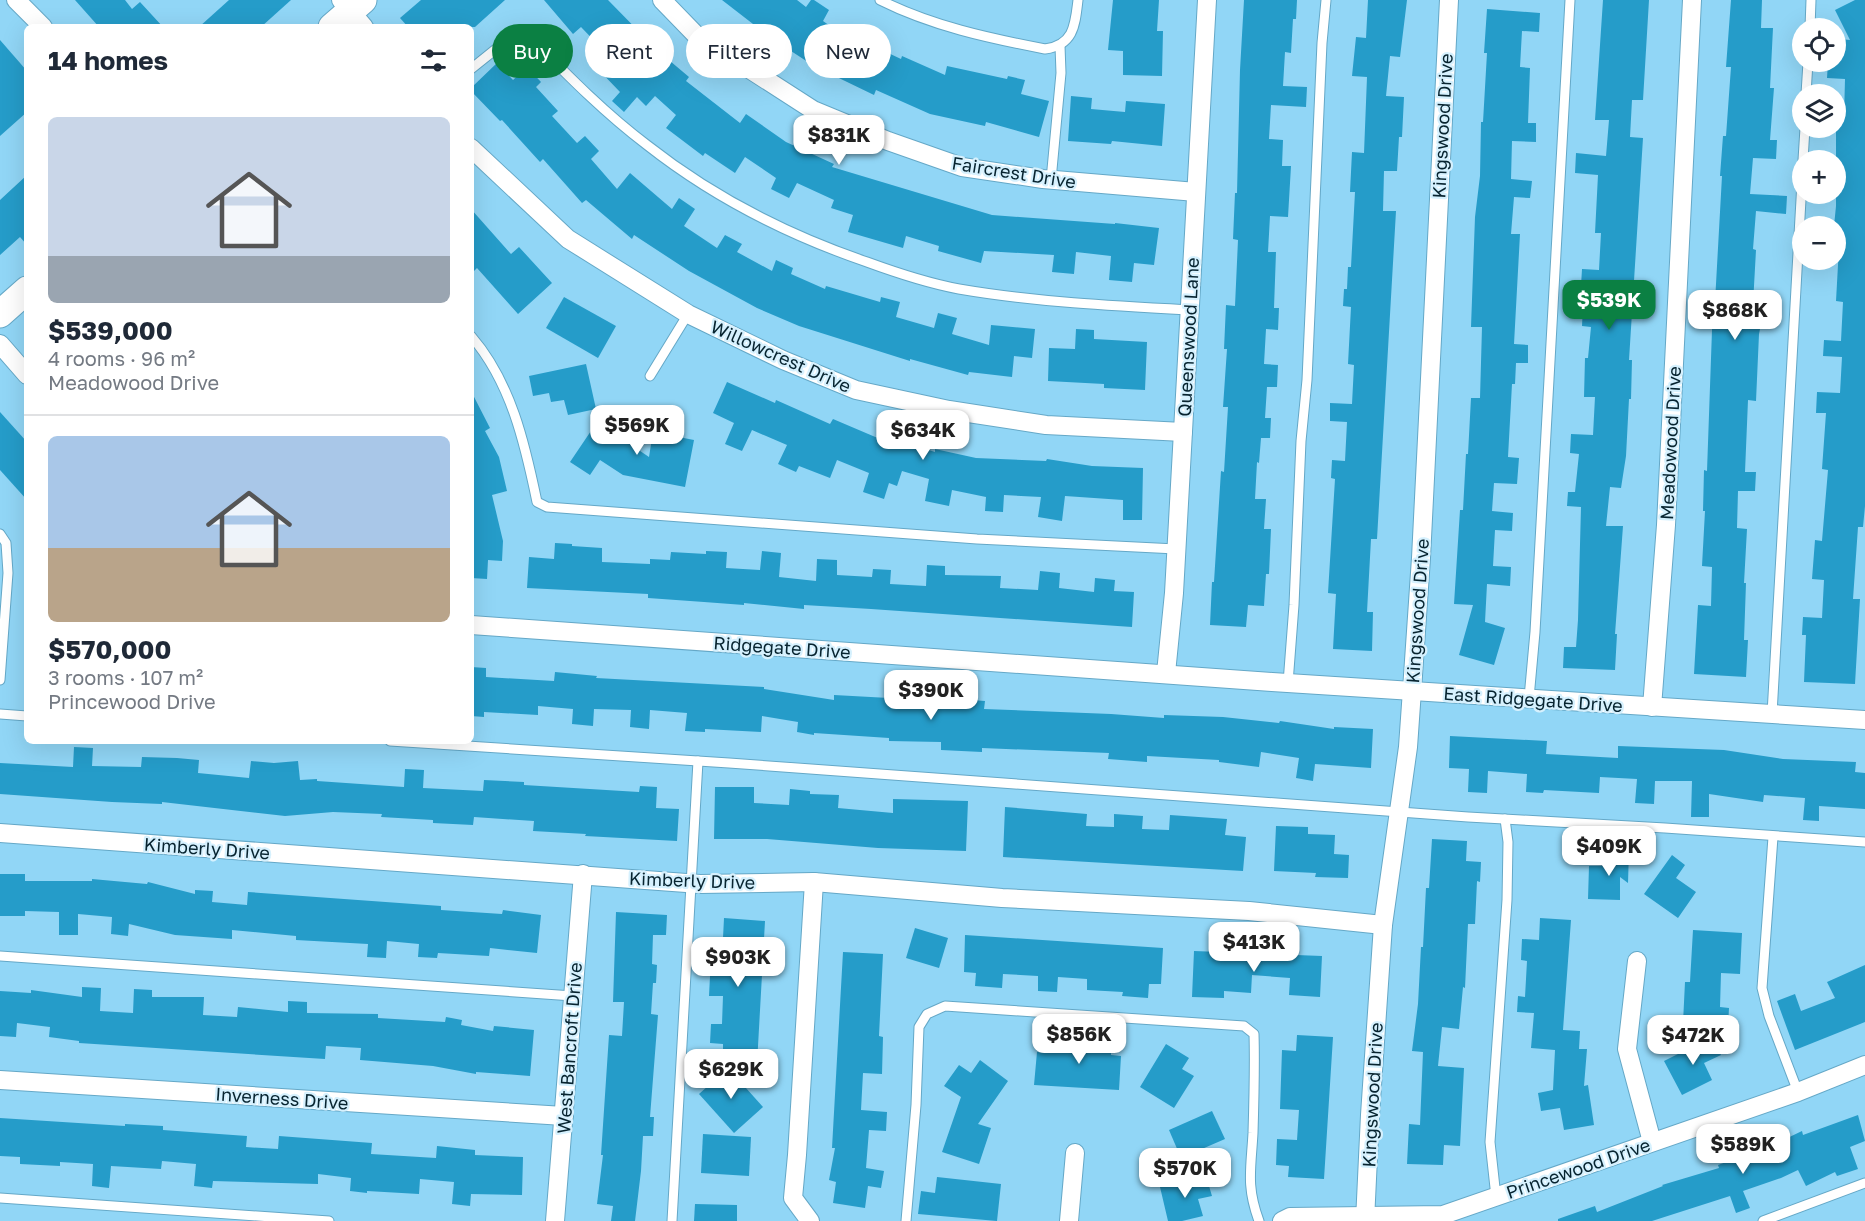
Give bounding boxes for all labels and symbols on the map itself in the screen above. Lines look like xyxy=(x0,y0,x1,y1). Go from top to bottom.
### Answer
street label: Kingswood Drive xyxy=(1427,53,1457,199)
pin: $831K xyxy=(797,115,881,166)
street label: Faircrest Drive xyxy=(950,151,1078,193)
street label: Queenswood Lane xyxy=(1173,257,1203,417)
pin: $539K xyxy=(1567,280,1651,331)
pin: $868K xyxy=(1693,290,1777,341)
street label: Willowcrest Drive xyxy=(707,315,855,397)
street label: Meadowood Drive xyxy=(1655,366,1685,520)
pin: $569K xyxy=(595,405,679,456)
pin: $634K xyxy=(881,410,965,461)
street label: Kingswood Drive xyxy=(1401,538,1433,684)
street label: Ridgegate Drive xyxy=(713,631,851,663)
pin: $390K xyxy=(889,670,973,721)
street label: East Ridgegate Drive xyxy=(1443,682,1623,716)
pin: $409K xyxy=(1567,826,1651,877)
street label: Kimberly Drive xyxy=(143,833,271,863)
street label: Kimberly Drive xyxy=(629,867,755,893)
pin: $413K xyxy=(1212,922,1296,973)
pin: $903K xyxy=(696,937,780,988)
street label: West Bancroft Drive xyxy=(552,962,586,1134)
pin: $856K xyxy=(1037,1014,1121,1065)
pin: $472K xyxy=(1651,1015,1735,1066)
street label: Kingswood Drive xyxy=(1357,1022,1387,1168)
pin: $629K xyxy=(689,1049,773,1100)
street label: Inverness Drive xyxy=(215,1082,349,1114)
pin: $589K xyxy=(1701,1124,1785,1175)
street label: Princewood Drive xyxy=(1503,1133,1653,1203)
pin: $570K xyxy=(1143,1148,1227,1199)

